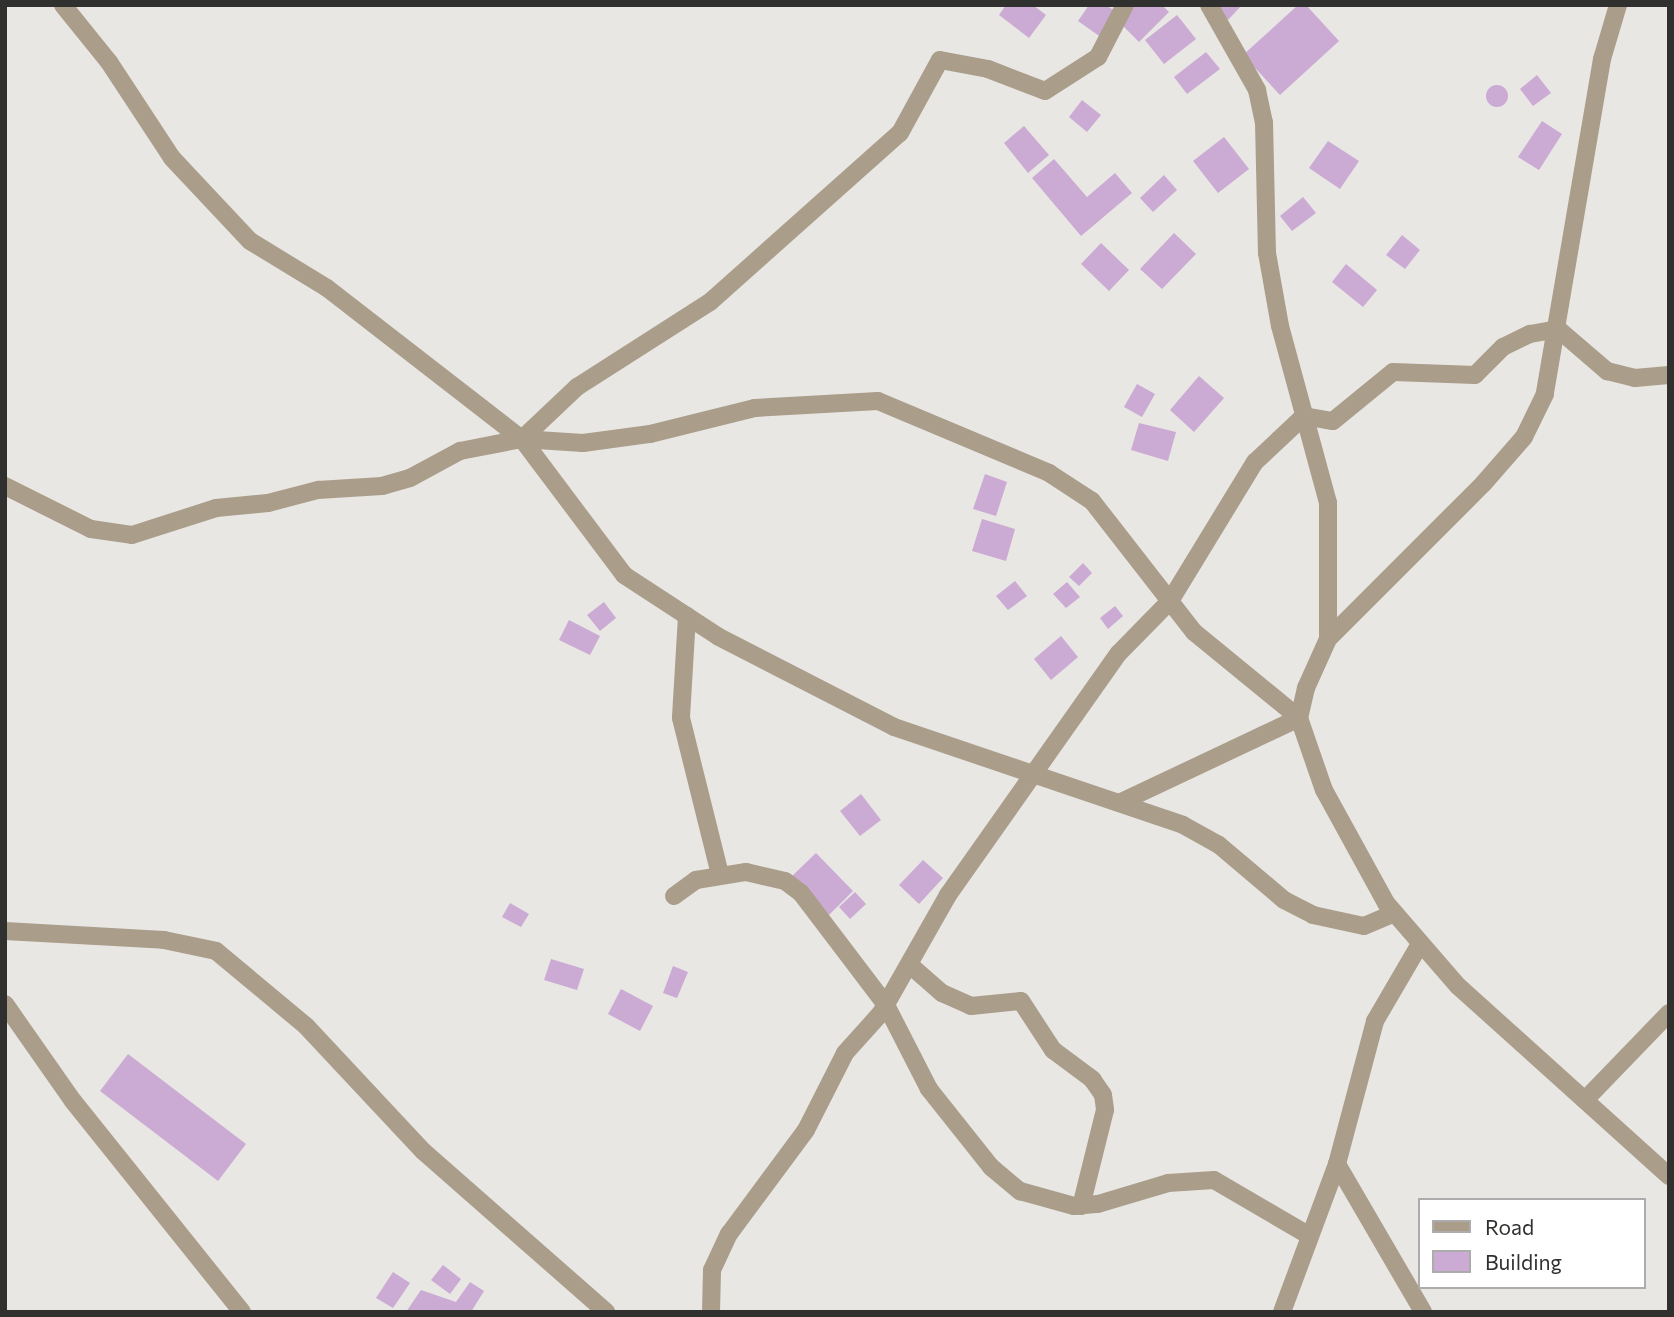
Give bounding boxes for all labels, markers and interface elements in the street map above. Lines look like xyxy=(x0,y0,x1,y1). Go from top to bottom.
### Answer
legend xyxy=(1418,1198,1646,1289)
text: Road xyxy=(1485,1214,1534,1239)
text: Building xyxy=(1485,1249,1562,1274)

